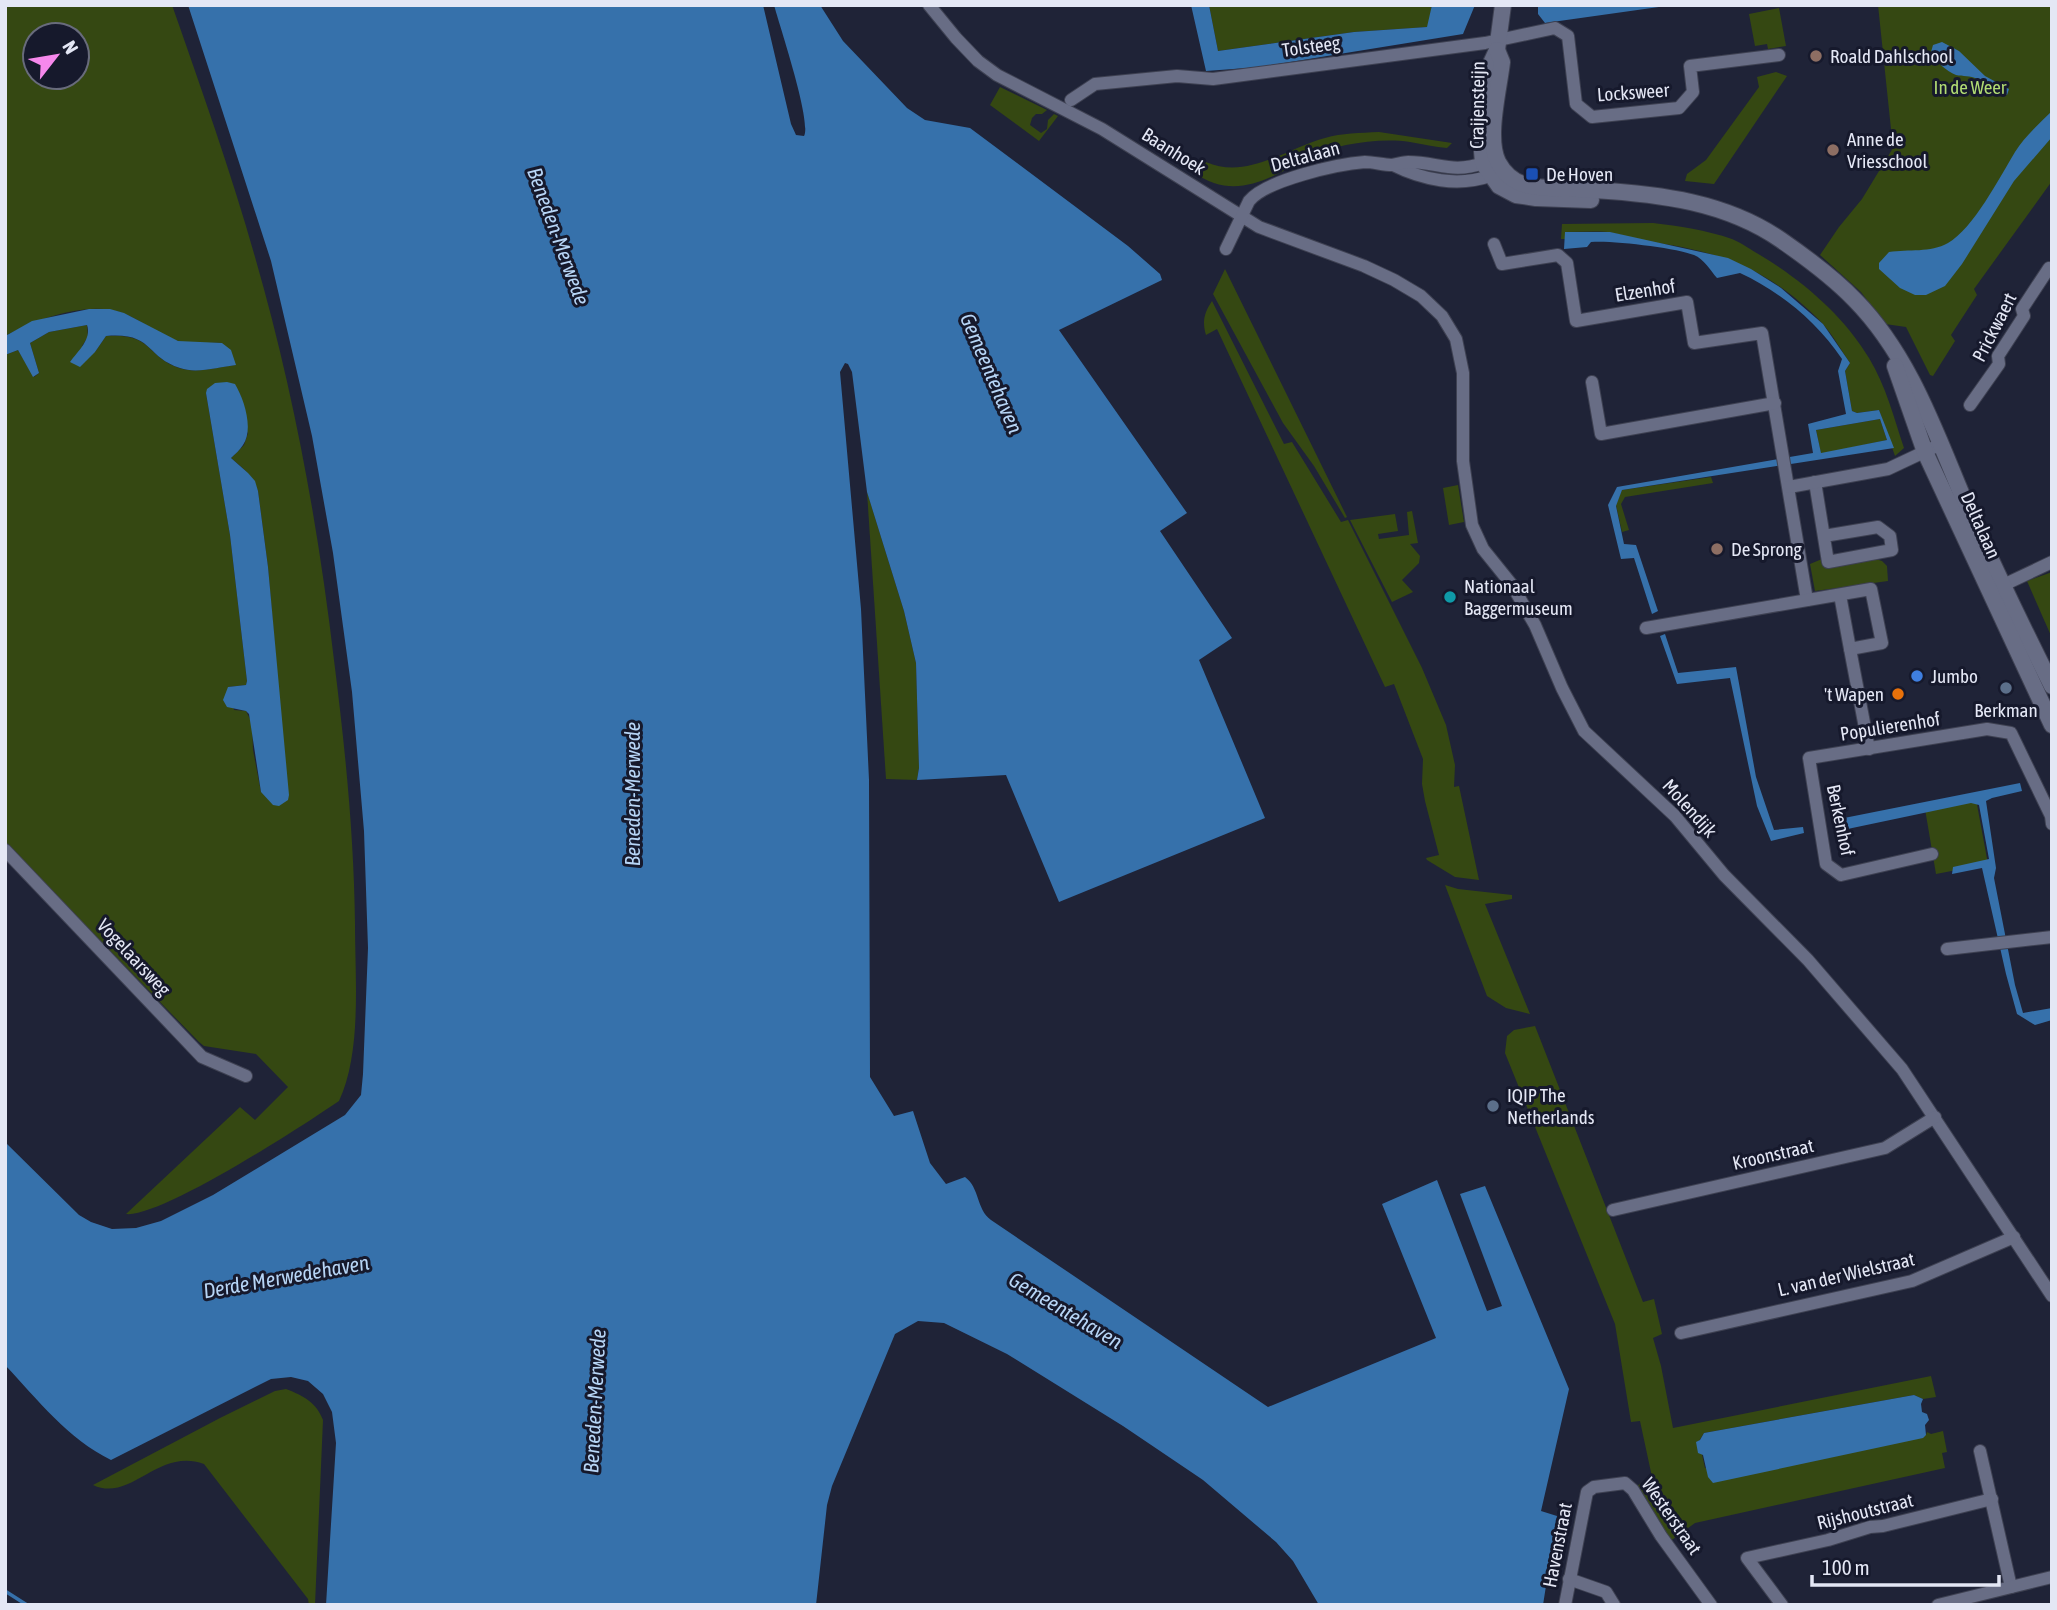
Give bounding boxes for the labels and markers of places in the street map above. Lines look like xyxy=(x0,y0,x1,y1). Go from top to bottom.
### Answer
place label: Roald Dahlschool xyxy=(1830,45,1953,67)
marker: Roald Dahlschool xyxy=(1808,48,1824,64)
place label: Anne de Vriesschool xyxy=(1847,128,1927,172)
marker: Anne de Vriesschool xyxy=(1825,142,1841,158)
place label: De Hoven xyxy=(1546,163,1613,185)
marker: De Hoven xyxy=(1524,166,1540,182)
place label: De Sprong xyxy=(1731,538,1803,560)
marker: De Sprong xyxy=(1709,541,1725,557)
place label: Nationaal Baggermuseum xyxy=(1464,575,1573,619)
marker: Nationaal Baggermuseum xyxy=(1442,589,1458,605)
place label: Jumbo xyxy=(1931,665,1978,687)
marker: Jumbo xyxy=(1909,668,1925,684)
marker: Berkman xyxy=(1998,680,2014,696)
place label: 't Wapen xyxy=(1824,683,1884,705)
marker: 't Wapen xyxy=(1890,686,1906,702)
place label: Berkman xyxy=(1974,699,2038,721)
place label: IQIP The Netherlands xyxy=(1507,1084,1595,1128)
marker: IQIP The Netherlands xyxy=(1485,1098,1501,1114)

